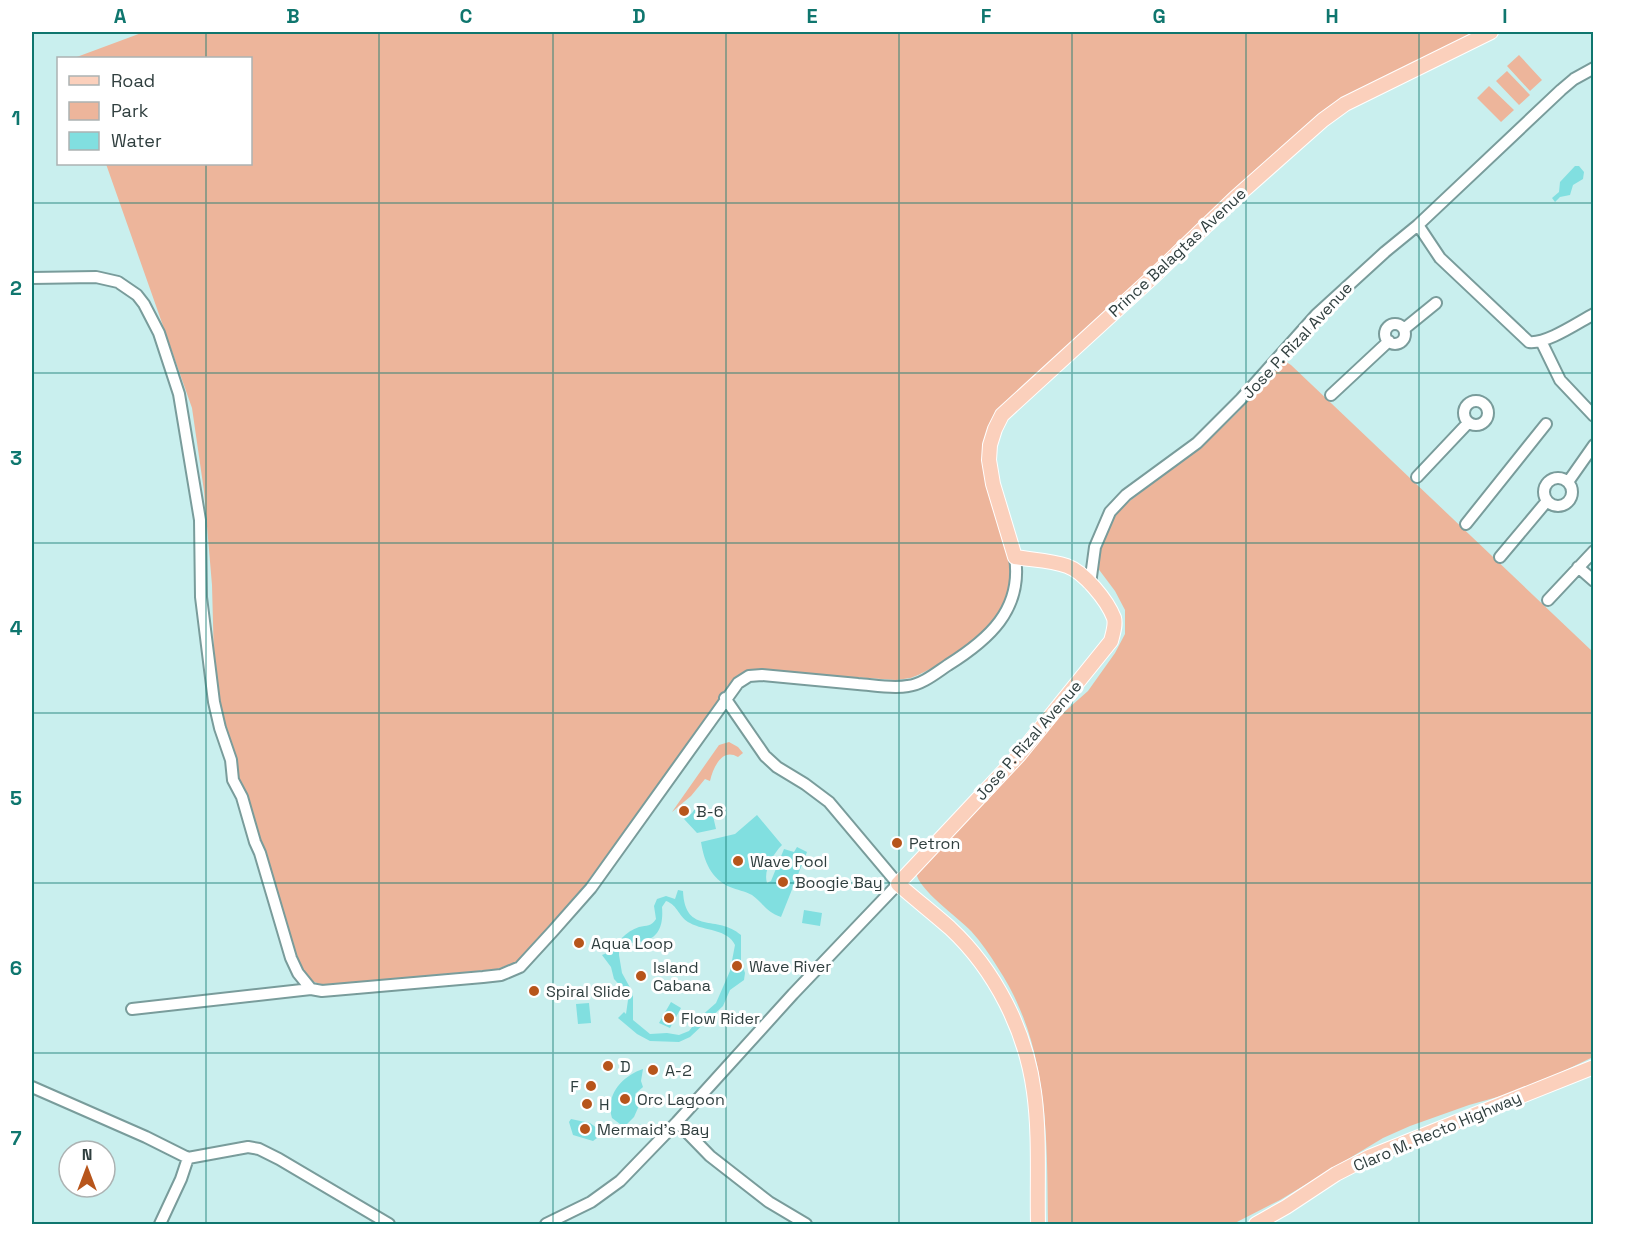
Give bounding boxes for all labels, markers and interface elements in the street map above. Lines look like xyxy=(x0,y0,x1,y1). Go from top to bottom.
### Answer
text: A xyxy=(114,3,127,29)
text: B xyxy=(286,3,300,29)
text: C xyxy=(460,3,473,29)
text: D xyxy=(632,3,646,29)
text: E xyxy=(806,3,818,29)
text: F xyxy=(981,3,992,29)
text: G xyxy=(1152,3,1166,29)
text: H xyxy=(1325,3,1339,29)
text: I xyxy=(1502,3,1508,29)
legend xyxy=(57,57,252,165)
text: Road xyxy=(111,69,155,92)
text: Park xyxy=(111,99,149,122)
text: 1 xyxy=(11,105,21,131)
text: Water xyxy=(111,129,162,152)
street label: Prince Balagtas Avenue xyxy=(1104,183,1251,322)
text: 2 xyxy=(10,275,22,301)
street label: Jose P. Rizal Avenue xyxy=(1238,277,1357,403)
text: 3 xyxy=(10,445,22,471)
text: 4 xyxy=(10,615,23,641)
street label: Jose P. Rizal Avenue xyxy=(970,676,1086,805)
text: 5 xyxy=(10,785,22,811)
place label: B-6 xyxy=(696,801,724,822)
marker: B-6 xyxy=(677,804,691,818)
place label: Petron xyxy=(909,833,960,854)
marker: Petron xyxy=(890,836,904,850)
place label: Wave Pool xyxy=(750,851,828,872)
marker: Wave Pool xyxy=(731,854,745,868)
place label: Boogie Bay xyxy=(795,872,883,893)
marker: Boogie Bay xyxy=(776,875,790,889)
place label: Aqua Loop xyxy=(591,933,673,954)
marker: Aqua Loop xyxy=(572,936,586,950)
text: 6 xyxy=(10,955,22,981)
place label: Wave River xyxy=(749,956,831,977)
place label: Island Cabana xyxy=(653,957,711,996)
marker: Wave River xyxy=(730,959,744,973)
marker: Island Cabana xyxy=(634,969,648,983)
place label: Spiral Slide xyxy=(546,981,630,1002)
marker: Spiral Slide xyxy=(527,984,541,998)
place label: Flow Rider xyxy=(681,1008,760,1029)
marker: Flow Rider xyxy=(662,1011,676,1025)
place label: D xyxy=(620,1056,631,1077)
marker: D xyxy=(601,1059,615,1073)
place label: A-2 xyxy=(665,1060,692,1081)
marker: A-2 xyxy=(646,1063,660,1077)
place label: F xyxy=(570,1076,579,1097)
marker: F xyxy=(584,1079,598,1093)
street label: Claro M. Recto Highway xyxy=(1350,1087,1524,1176)
place label: Orc Lagoon xyxy=(637,1089,725,1110)
marker: Orc Lagoon xyxy=(618,1092,632,1106)
place label: H xyxy=(599,1094,610,1115)
marker: H xyxy=(580,1097,594,1111)
place label: Mermaid's Bay xyxy=(597,1119,709,1140)
marker: Mermaid's Bay xyxy=(578,1122,592,1136)
text: 7 xyxy=(10,1125,22,1151)
north arrow xyxy=(57,1139,117,1199)
text: N xyxy=(82,1144,92,1165)

